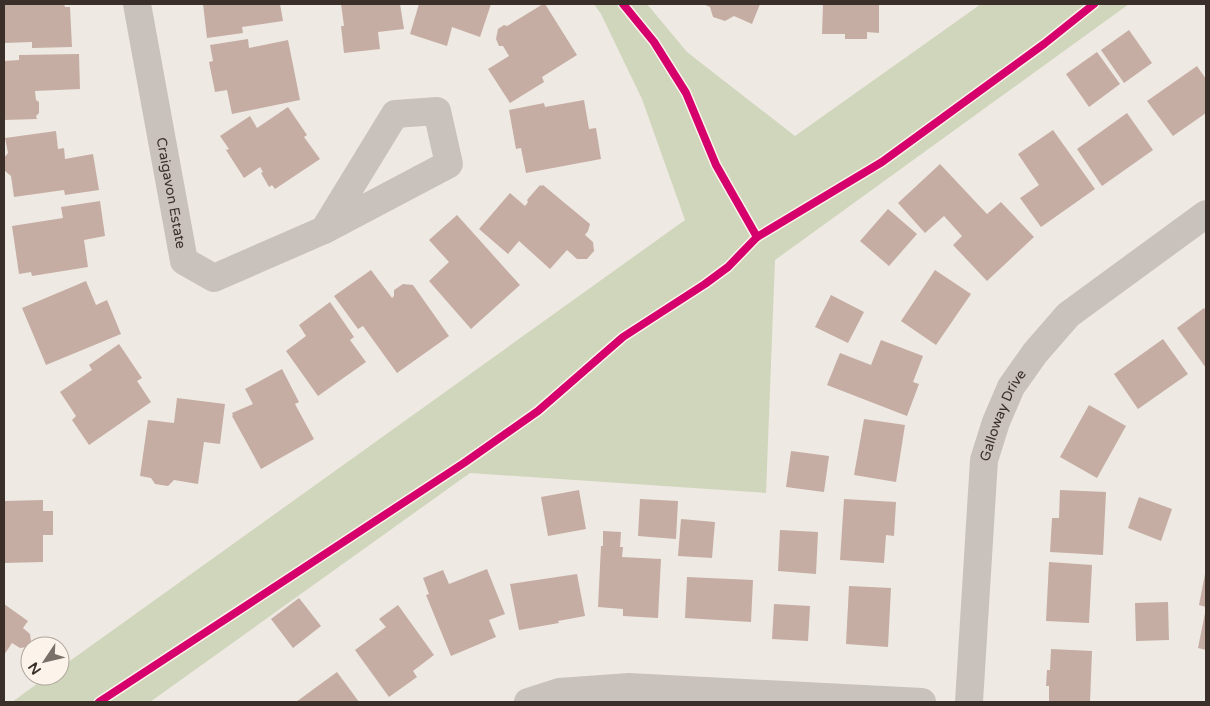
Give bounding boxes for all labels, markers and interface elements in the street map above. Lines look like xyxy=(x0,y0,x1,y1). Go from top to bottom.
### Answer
street label: Craigavon Estate xyxy=(153,136,190,250)
street label: Galloway Drive xyxy=(976,366,1030,463)
north arrow xyxy=(20,636,70,686)
text: N xyxy=(25,659,45,678)

